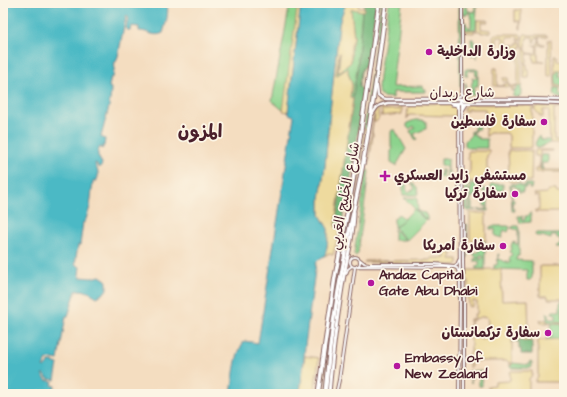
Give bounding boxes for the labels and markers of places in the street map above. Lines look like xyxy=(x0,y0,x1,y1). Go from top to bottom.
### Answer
place label: وزارة الداخلية xyxy=(437,42,516,62)
marker: وزارة الداخلية xyxy=(424,47,434,57)
place label: سفارة فلسطين xyxy=(451,112,536,132)
marker: سفارة فلسطين xyxy=(539,117,549,127)
place label: مستشفي زايد العسكري xyxy=(394,166,526,188)
marker: مستشفي زايد العسكري xyxy=(379,170,391,182)
place label: سفارة تركيا xyxy=(445,184,507,204)
marker: سفارة تركيا xyxy=(510,189,520,199)
place label: سفارة أمريكا xyxy=(423,236,495,256)
marker: سفارة أمريكا xyxy=(498,241,508,251)
place label: Andaz Capital Gate Abu Dhabi xyxy=(379,265,478,301)
marker: Andaz Capital Gate Abu Dhabi xyxy=(366,278,376,288)
place label: سفارة تركمانستان xyxy=(442,323,540,343)
marker: سفارة تركمانستان xyxy=(543,328,553,338)
place label: Embassy of New Zealand xyxy=(405,348,488,384)
marker: Embassy of New Zealand xyxy=(392,361,402,371)

